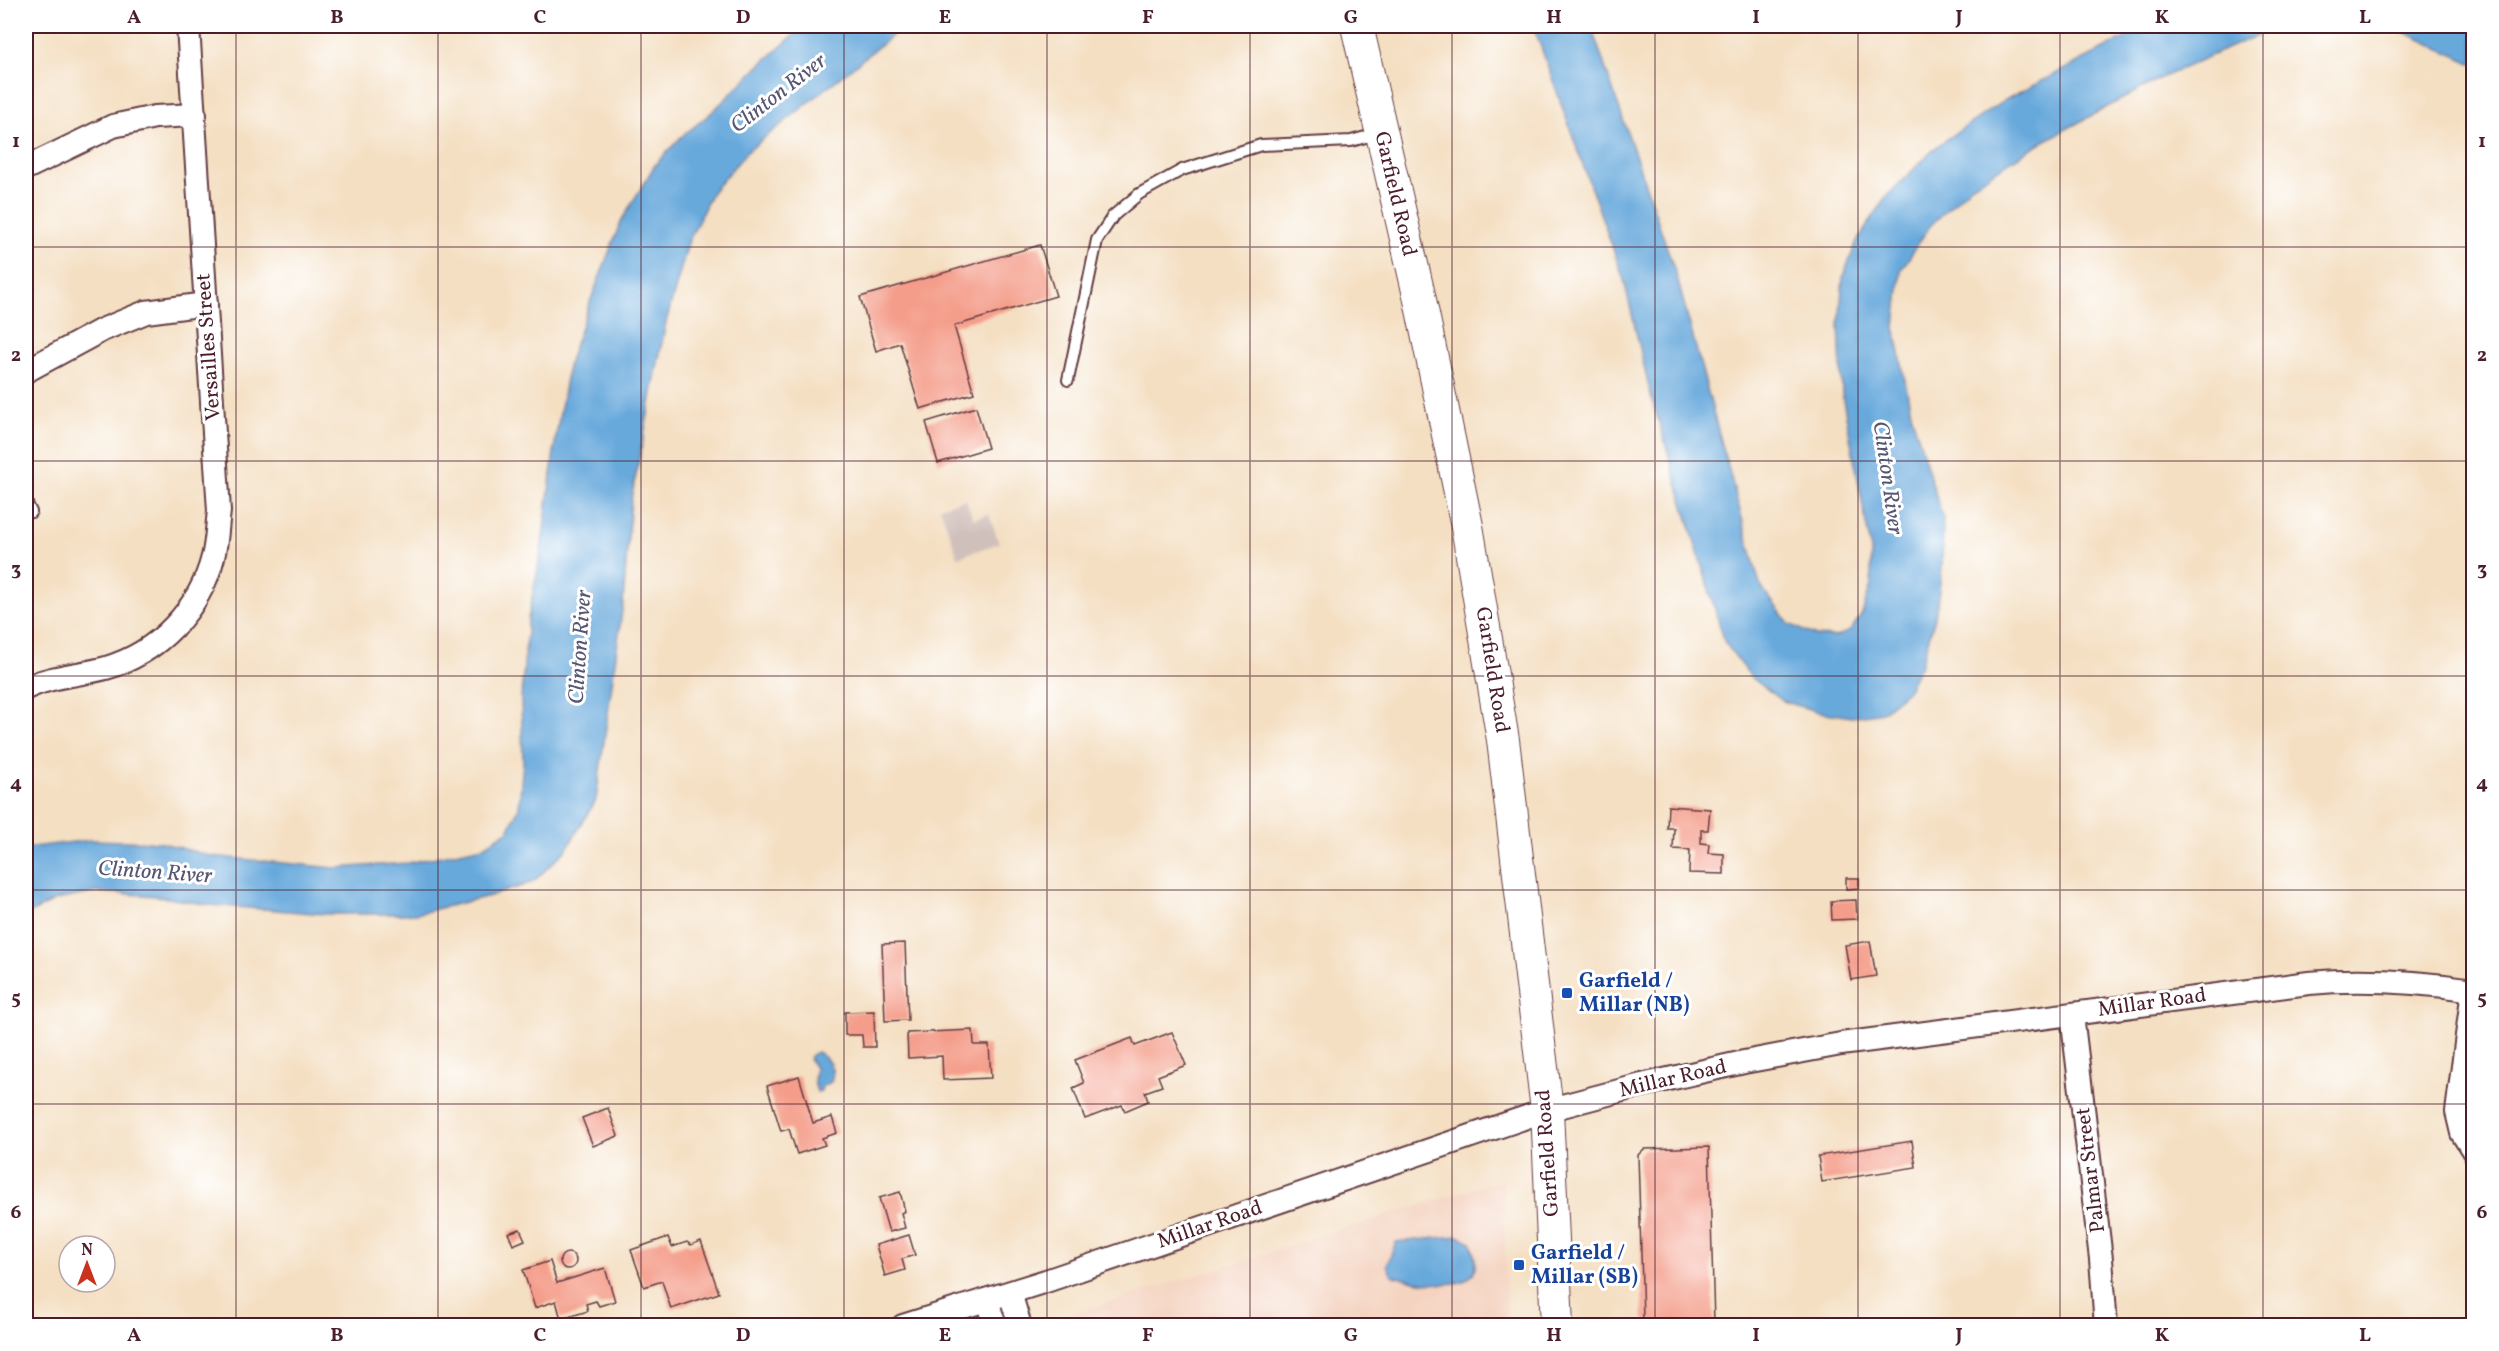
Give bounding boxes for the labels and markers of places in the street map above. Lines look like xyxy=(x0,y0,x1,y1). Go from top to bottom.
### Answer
place label: Garfield / Millar (NB) xyxy=(1579,967,1690,1020)
marker: Garfield / Millar (NB) xyxy=(1560,986,1574,1000)
place label: Garfield / Millar (SB) xyxy=(1531,1239,1638,1292)
marker: Garfield / Millar (SB) xyxy=(1512,1258,1526,1272)

